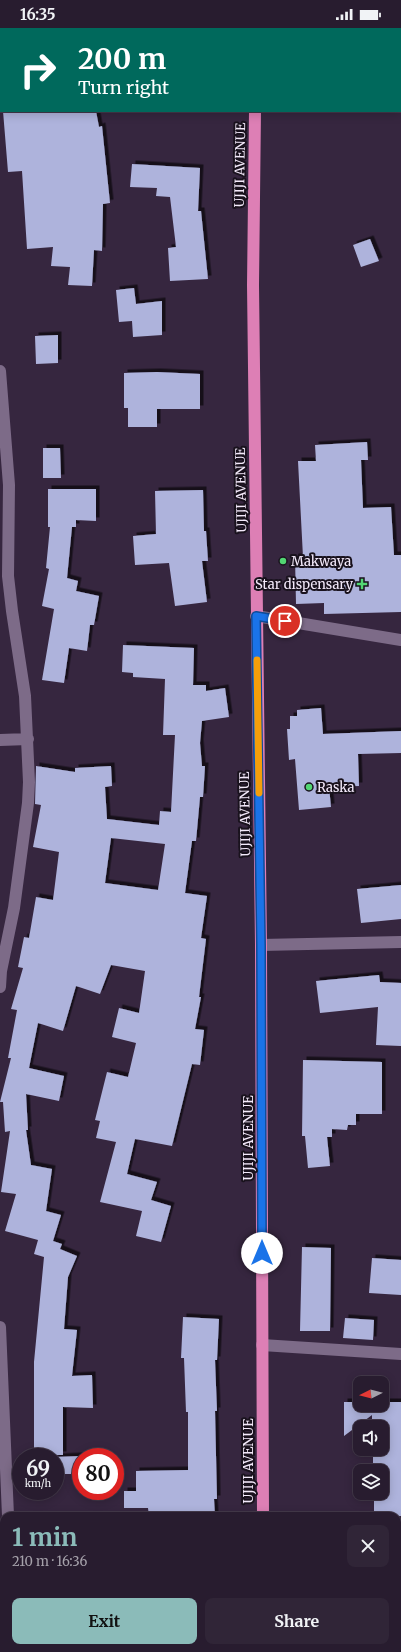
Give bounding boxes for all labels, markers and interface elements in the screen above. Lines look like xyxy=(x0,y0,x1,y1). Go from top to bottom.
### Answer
text: 16:35 xyxy=(20,5,55,24)
text: 200 m xyxy=(78,41,166,77)
icon: right xyxy=(12,44,64,96)
text: Turn right xyxy=(78,76,169,99)
street label: UJIJI AVENUE xyxy=(231,122,249,208)
street label: UJIJI AVENUE xyxy=(232,447,250,533)
place label: Makwaya xyxy=(291,553,351,570)
marker: Makwaya xyxy=(278,556,288,566)
place label: Star dispensary xyxy=(255,576,353,593)
marker: Star dispensary xyxy=(356,578,368,590)
pin xyxy=(268,604,302,638)
icon: arrive xyxy=(274,610,296,632)
street label: UJIJI AVENUE xyxy=(236,771,254,857)
place label: Raska xyxy=(317,779,355,796)
marker: Raska xyxy=(304,782,314,792)
street label: UJIJI AVENUE xyxy=(240,1095,257,1180)
position arrow xyxy=(241,1232,283,1274)
north arrow xyxy=(353,1376,389,1412)
map controls xyxy=(353,1376,389,1500)
street label: UJIJI AVENUE xyxy=(240,1418,257,1503)
button: sound xyxy=(353,1420,389,1456)
speed limit sign: 80 xyxy=(72,1448,124,1500)
text: 69 xyxy=(26,1456,50,1481)
button: layers xyxy=(353,1464,389,1500)
text: km/h xyxy=(25,1477,51,1490)
text: 1 min xyxy=(12,1522,77,1553)
button: close xyxy=(347,1525,389,1567)
text: 210 m · 16:36 xyxy=(12,1553,87,1570)
button: Exit xyxy=(12,1598,197,1644)
button: Share xyxy=(205,1598,389,1644)

